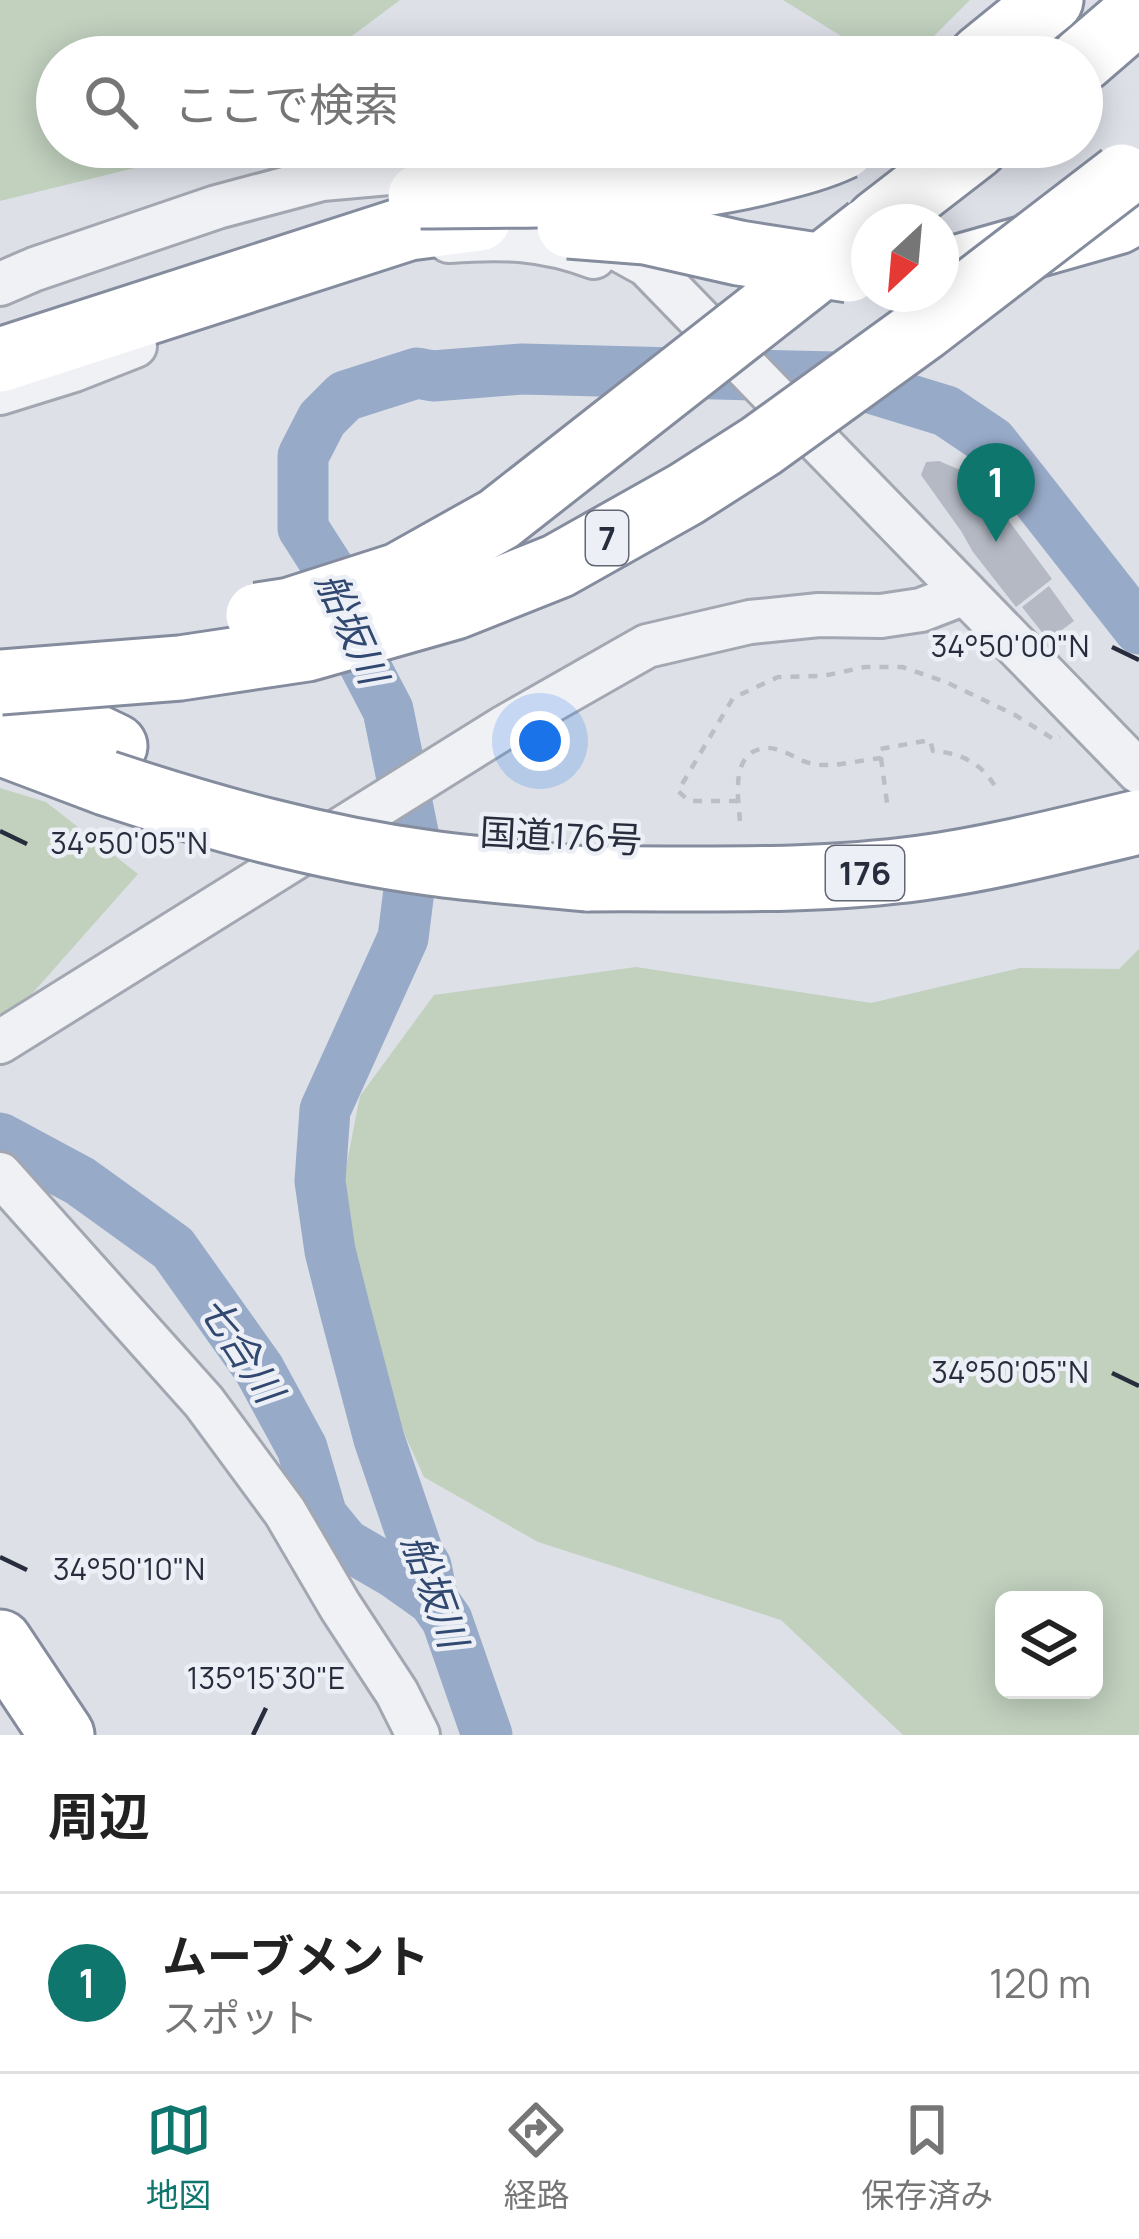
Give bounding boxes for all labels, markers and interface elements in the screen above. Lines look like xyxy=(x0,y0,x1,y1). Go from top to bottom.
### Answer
search box xyxy=(36,36,1103,168)
icon: search xyxy=(78,69,144,135)
text: ここで検索 xyxy=(174,73,399,135)
north arrow xyxy=(851,204,959,312)
pin: 1 xyxy=(957,443,1035,542)
road number: 7 xyxy=(586,511,628,565)
water label: 船坂川 xyxy=(304,563,403,696)
text: 34°50'00"N xyxy=(931,625,1089,666)
your location xyxy=(510,711,570,771)
street label: 国道176号 xyxy=(479,807,643,864)
text: 34°50'05"N xyxy=(50,822,208,863)
road number: 176 xyxy=(826,846,904,900)
water label: 七合川 xyxy=(187,1285,299,1416)
text: 34°50'05"N xyxy=(931,1351,1089,1392)
water label: 船坂川 xyxy=(391,1526,483,1659)
text: 34°50'10"N xyxy=(53,1548,205,1589)
map controls xyxy=(995,1591,1103,1699)
button: layers xyxy=(995,1591,1103,1699)
text: 135°15'30"E xyxy=(187,1657,345,1698)
text: 周辺 xyxy=(48,1781,150,1850)
text: ムーブメント xyxy=(162,1925,429,1987)
text: 1 xyxy=(78,1956,96,2010)
text: 120 m xyxy=(989,1956,1091,2010)
text: スポット xyxy=(162,1990,318,2044)
tab: 地図 xyxy=(146,2097,212,2217)
tab: 経路 xyxy=(503,2097,569,2217)
tab: 保存済み xyxy=(861,2097,993,2217)

